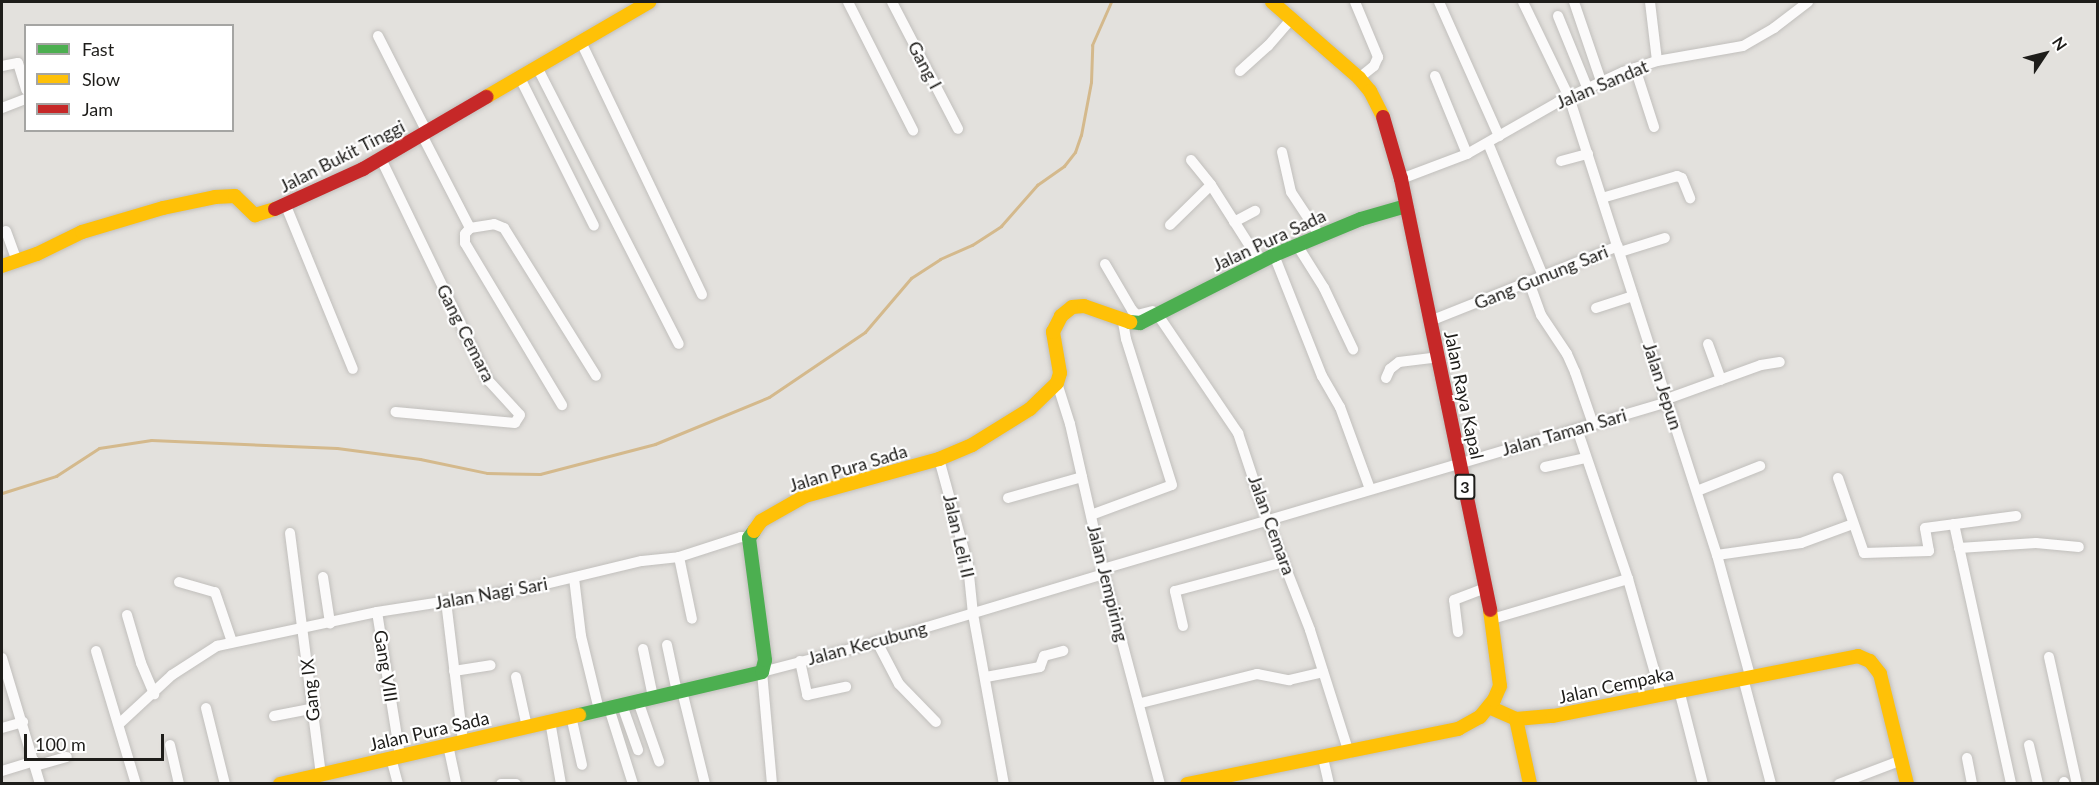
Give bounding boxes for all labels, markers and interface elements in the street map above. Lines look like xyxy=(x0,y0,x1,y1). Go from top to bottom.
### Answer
legend xyxy=(24,24,234,132)
north arrow xyxy=(2015,24,2075,84)
text: N xyxy=(2049,33,2071,54)
street label: Gang I xyxy=(903,37,947,93)
text: Fast xyxy=(82,38,114,60)
street label: Jalan Sandat xyxy=(1553,55,1651,113)
text: Slow xyxy=(82,68,120,90)
text: Jam xyxy=(82,98,113,120)
street label: Jalan Bukit Tinggi xyxy=(276,115,408,197)
street label: Jalan Pura Sada xyxy=(1209,204,1329,276)
street label: Gang Gunung Sari xyxy=(1471,240,1611,314)
street label: Gang Cemara xyxy=(432,281,500,385)
street label: Jalan Raya Kapal xyxy=(1440,329,1488,461)
street label: Jalan Jepun xyxy=(1639,339,1687,433)
street label: Jalan Taman Sari xyxy=(1499,404,1629,460)
street label: Jalan Pura Sada xyxy=(786,440,910,496)
street label: Jalan Cemara xyxy=(1244,472,1300,578)
road number: 3 xyxy=(1453,474,1477,500)
street label: Jalan Leli II xyxy=(939,492,979,580)
street label: Jalan Jempiring xyxy=(1083,522,1133,644)
street label: Jalan Nagi Sari xyxy=(433,572,549,614)
street label: Jalan Kecubung xyxy=(805,617,929,669)
street label: Gang VIII xyxy=(370,628,402,704)
street label: Gang IX xyxy=(296,658,324,722)
street label: Jalan Cempaka xyxy=(1556,662,1676,708)
street label: Jalan Pura Sada xyxy=(367,707,491,755)
scale bar xyxy=(27,722,166,760)
text: 100 m xyxy=(35,733,86,755)

